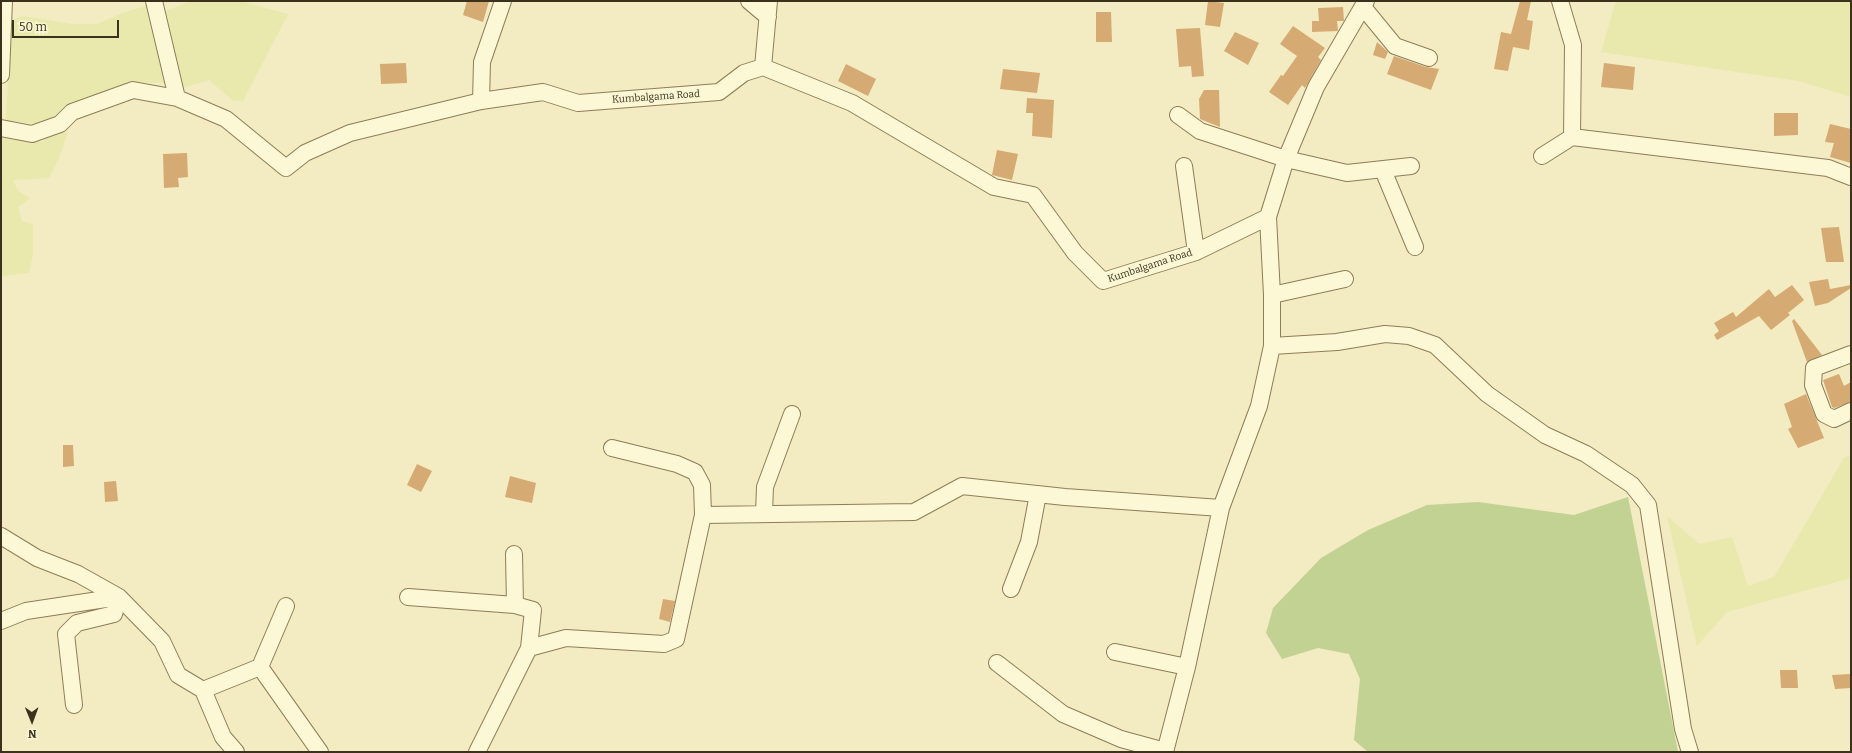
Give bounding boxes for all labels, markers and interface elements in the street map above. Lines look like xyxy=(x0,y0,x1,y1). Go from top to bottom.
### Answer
scale bar xyxy=(14,12,121,38)
text: 50 m xyxy=(19,20,47,34)
street label: Kumbalgama Road xyxy=(612,88,700,106)
street label: Kumbalgama Road xyxy=(1106,247,1194,285)
north arrow xyxy=(12,701,52,741)
text: N xyxy=(28,727,37,740)

